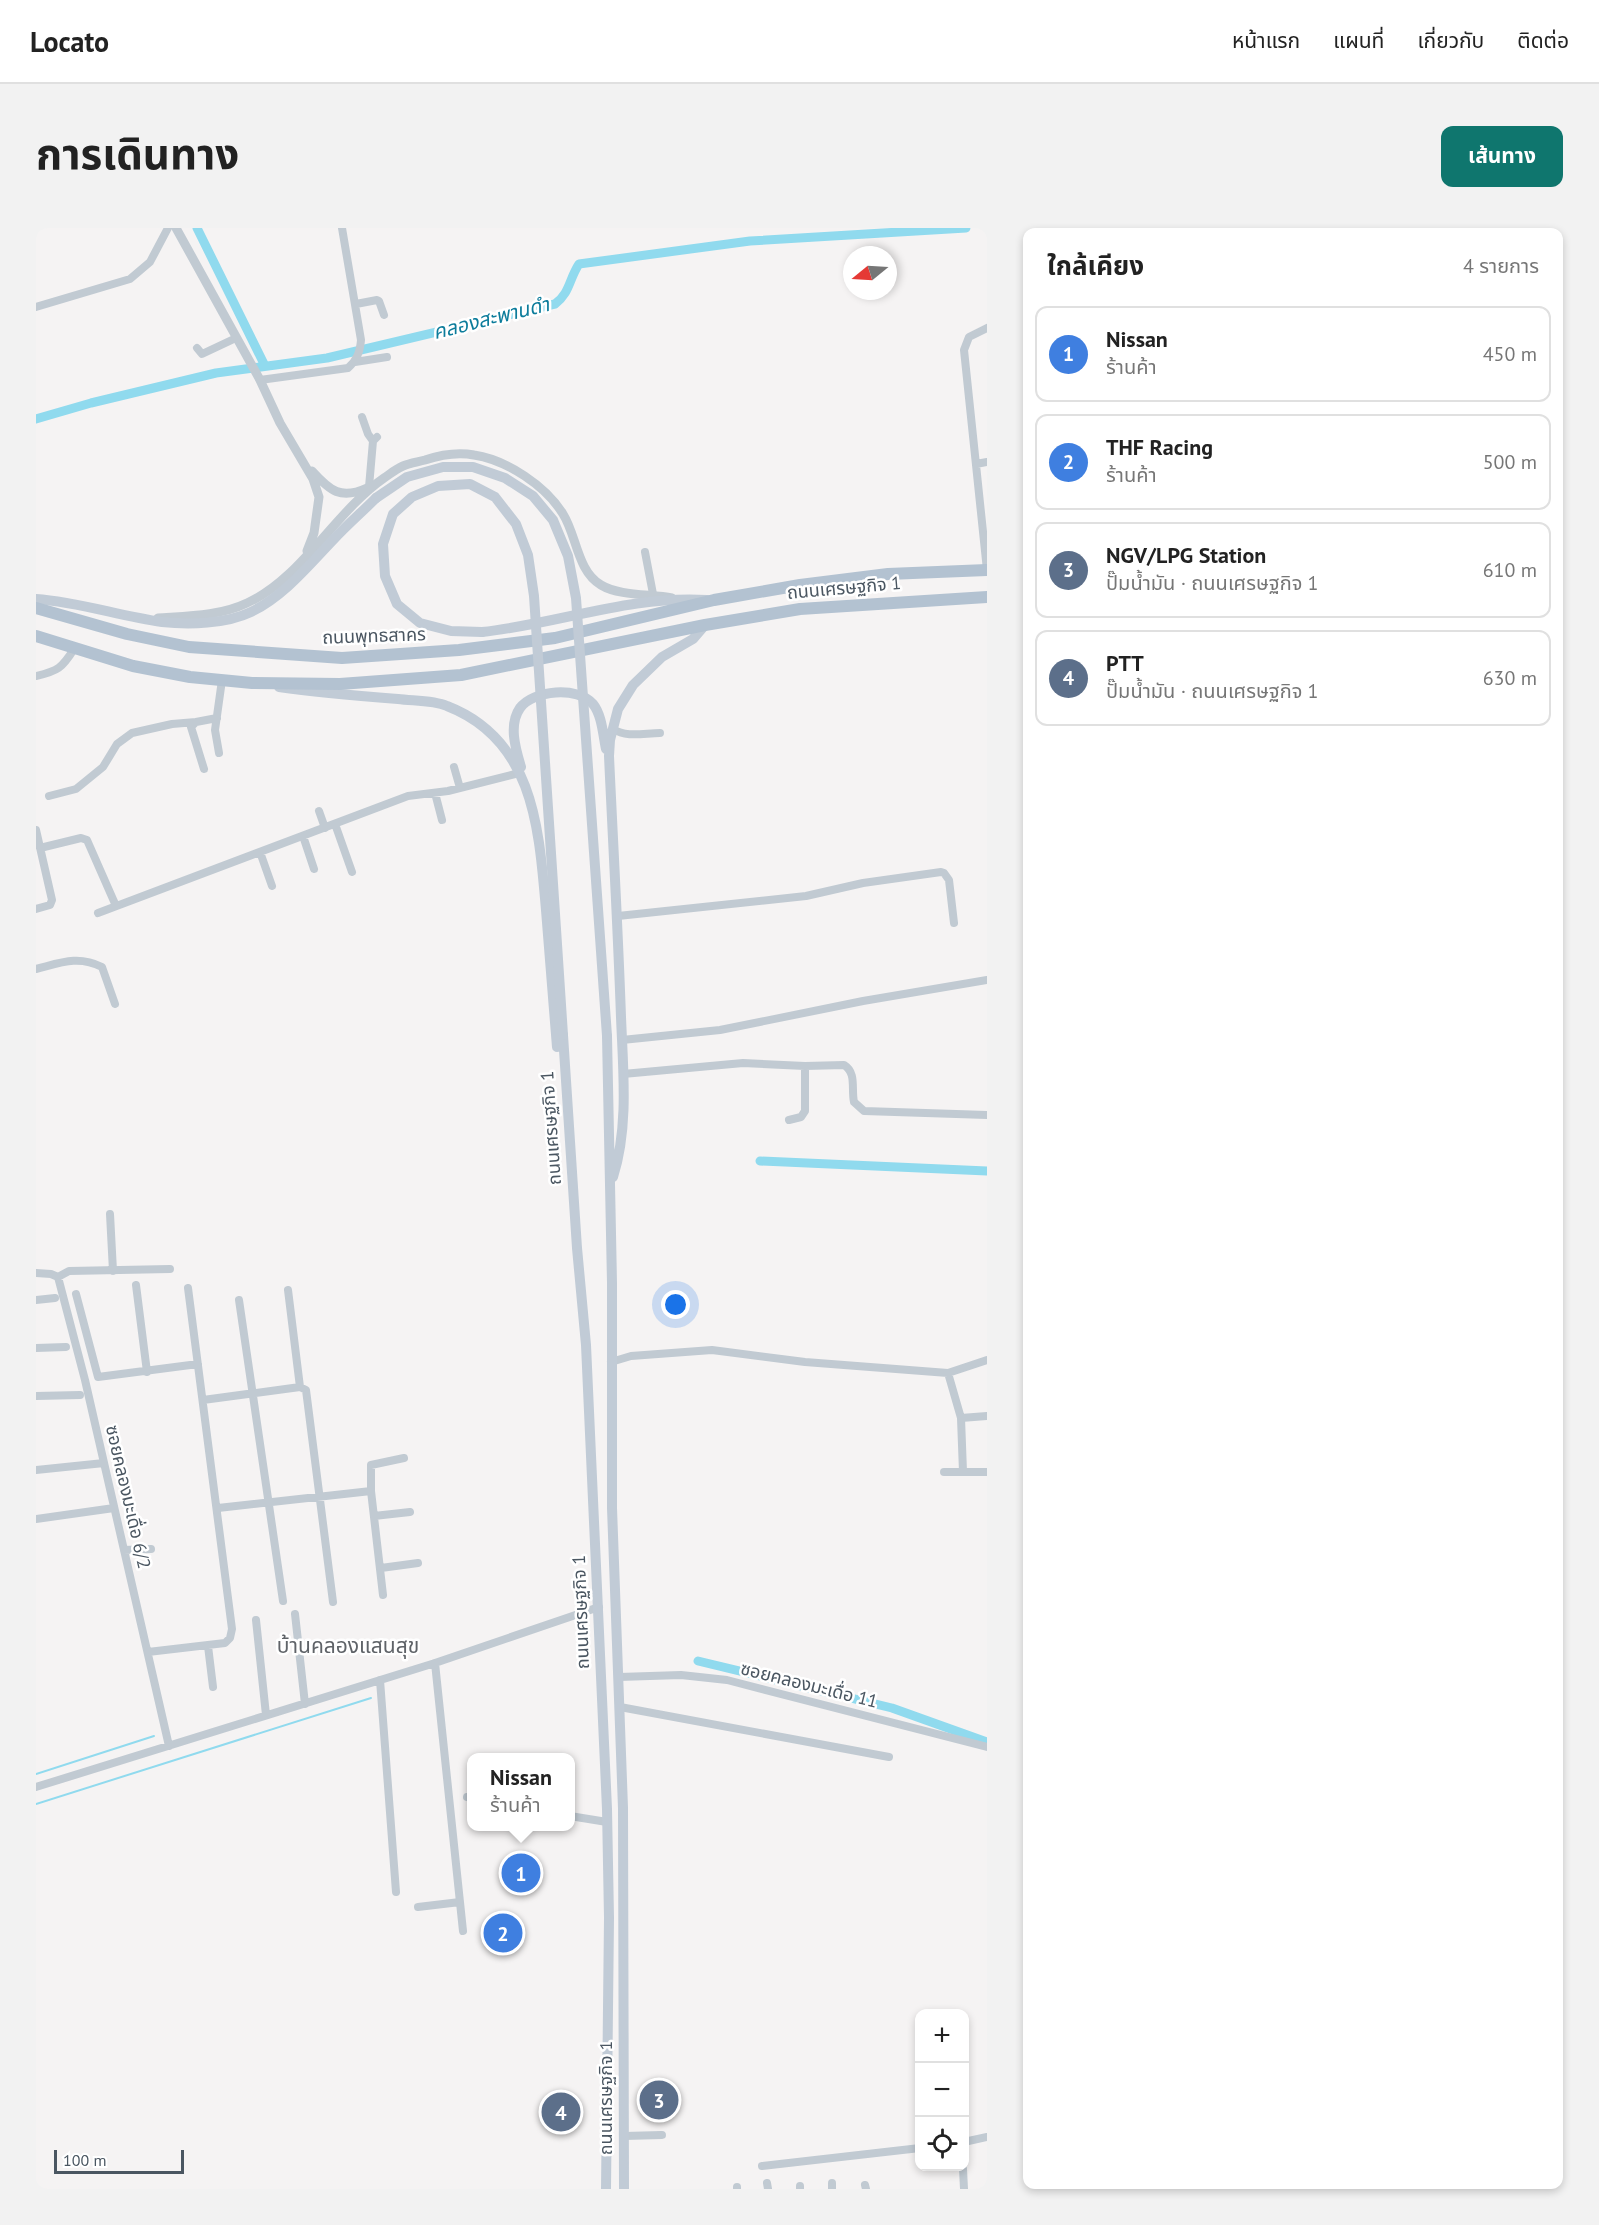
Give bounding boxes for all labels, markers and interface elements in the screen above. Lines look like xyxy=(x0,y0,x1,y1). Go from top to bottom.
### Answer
text: Locato xyxy=(30,23,109,60)
text: หน้าแรก xyxy=(1232,27,1300,54)
text: แผนที่ xyxy=(1333,27,1384,54)
text: เกี่ยวกับ xyxy=(1417,27,1484,54)
text: ติดต่อ xyxy=(1517,27,1569,54)
text: การเดินทาง xyxy=(36,126,239,181)
button: เส้นทาง xyxy=(1441,126,1563,187)
north arrow xyxy=(843,246,897,300)
text: ใกล้เคียง xyxy=(1047,249,1144,282)
text: 4 รายการ xyxy=(1463,253,1539,279)
water label: คลองสะพานดำ xyxy=(430,291,553,345)
text: Nissan xyxy=(1106,325,1168,353)
text: 1 xyxy=(1063,341,1074,367)
text: 450 m xyxy=(1483,341,1537,367)
text: ร้านค้า xyxy=(1106,354,1157,380)
text: THF Racing xyxy=(1106,433,1213,461)
text: 2 xyxy=(1063,449,1074,475)
text: 500 m xyxy=(1483,449,1537,475)
text: ร้านค้า xyxy=(1106,462,1157,488)
text: NGV/LPG Station xyxy=(1106,541,1266,569)
text: 3 xyxy=(1063,557,1074,583)
text: 610 m xyxy=(1483,557,1537,583)
text: ปั๊มน้ำมัน · ถนนเศรษฐกิจ 1 xyxy=(1106,570,1319,596)
street label: ถนนเศรษฐกิจ 1 xyxy=(786,571,902,604)
street label: ถนนพุทธสาคร xyxy=(322,622,426,649)
text: PTT xyxy=(1106,649,1144,677)
text: 4 xyxy=(1063,665,1074,691)
text: 630 m xyxy=(1483,665,1537,691)
text: ปั๊มน้ำมัน · ถนนเศรษฐกิจ 1 xyxy=(1106,678,1319,704)
street label: ถนนเศรษฐกิจ 1 xyxy=(535,1070,566,1186)
your location xyxy=(661,1290,690,1319)
street label: ซอยคลองมะเดื่อ 6/2 xyxy=(101,1423,157,1571)
street label: ถนนเศรษฐกิจ 1 xyxy=(567,1554,594,1670)
district label: บ้านคลองแสนสุข xyxy=(277,1632,419,1659)
street label: ซอยคลองมะเดื่อ 11 xyxy=(738,1655,880,1713)
popup xyxy=(467,1753,575,1831)
text: Nissan xyxy=(490,1763,552,1791)
text: ร้านค้า xyxy=(490,1792,541,1818)
pin: 1 xyxy=(502,1850,540,1896)
pin: 2 xyxy=(484,1910,522,1956)
map controls xyxy=(915,2009,969,2171)
button: + xyxy=(915,2009,969,2063)
street label: ถนนเศรษฐกิจ 1 xyxy=(594,2041,617,2155)
button: − xyxy=(915,2063,969,2117)
pin: 3 xyxy=(640,2078,678,2122)
pin: 4 xyxy=(542,2090,580,2134)
button: locate xyxy=(915,2117,969,2171)
scale bar xyxy=(54,2147,184,2174)
text: 100 m xyxy=(63,2150,106,2170)

